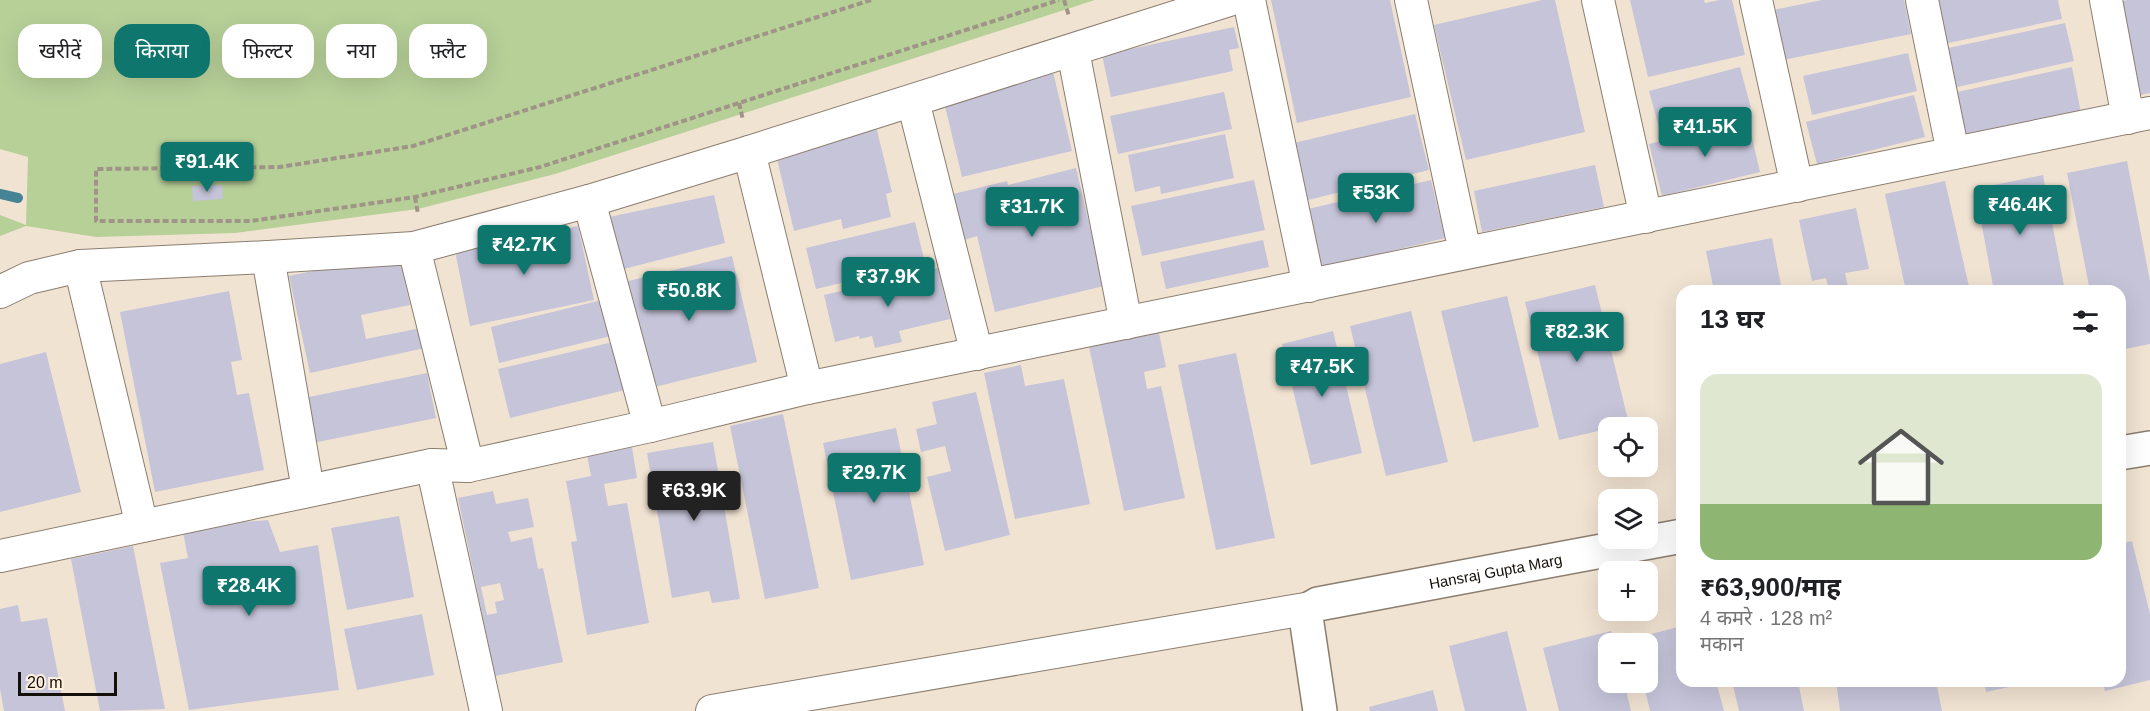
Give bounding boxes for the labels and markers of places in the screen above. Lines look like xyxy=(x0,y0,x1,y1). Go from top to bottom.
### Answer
pin: ₹41.5K xyxy=(1656,107,1754,158)
pin: ₹91.4K xyxy=(158,142,256,193)
pin: ₹53K xyxy=(1340,173,1412,224)
pin: ₹46.4K xyxy=(1971,185,2069,236)
pin: ₹31.7K xyxy=(983,187,1081,238)
pin: ₹42.7K xyxy=(475,225,573,276)
pin: ₹37.9K xyxy=(839,257,937,308)
pin: ₹50.8K xyxy=(640,271,738,322)
pin: ₹82.3K xyxy=(1528,312,1626,363)
pin: ₹47.5K xyxy=(1273,347,1371,398)
pin: ₹29.7K xyxy=(825,453,923,504)
pin: ₹63.9K xyxy=(645,471,743,522)
pin: ₹28.4K xyxy=(200,566,298,617)

